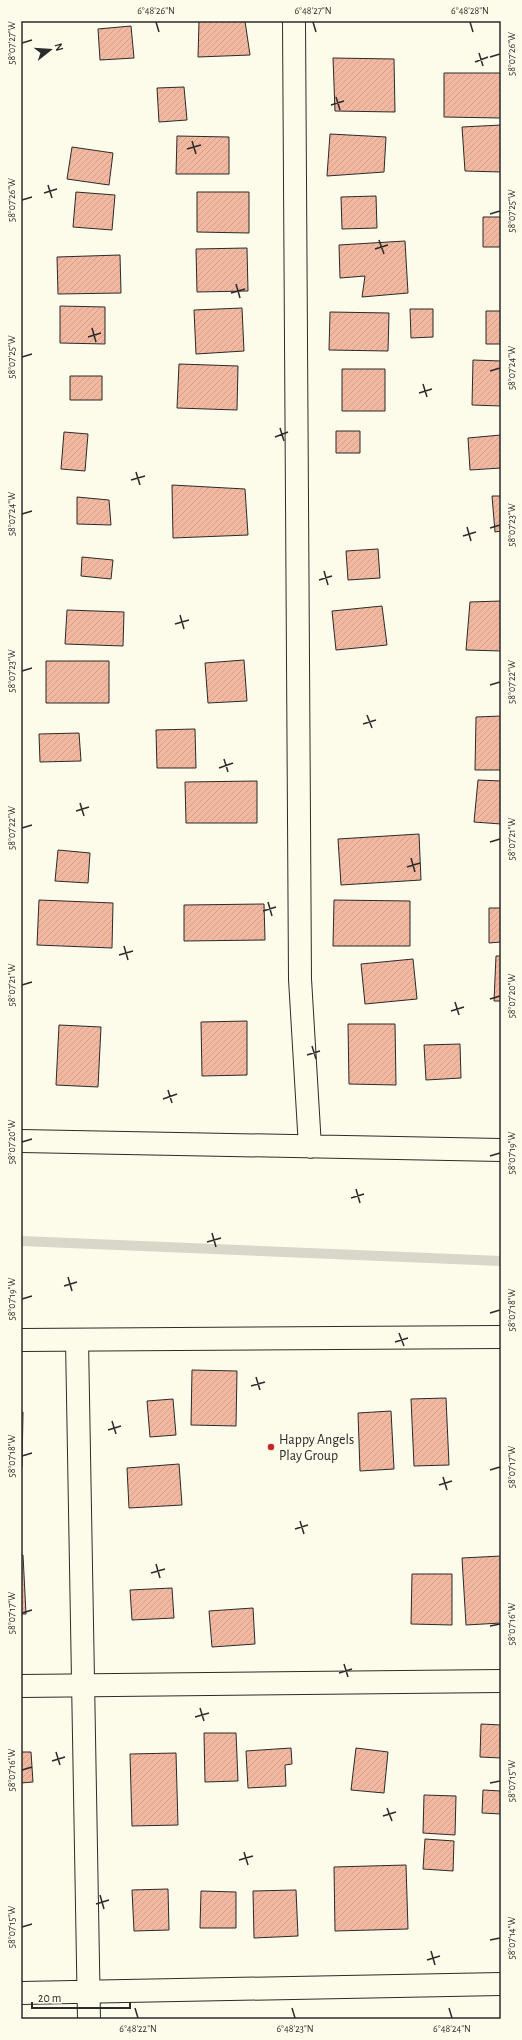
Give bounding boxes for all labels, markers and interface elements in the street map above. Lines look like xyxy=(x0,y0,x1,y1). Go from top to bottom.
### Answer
text: 6°48'26"N xyxy=(137,6,175,16)
text: 6°48'27"N xyxy=(294,6,332,16)
text: 6°48'28"N xyxy=(451,6,489,16)
text: 58°07'27"W xyxy=(7,21,17,65)
north arrow xyxy=(30,30,70,70)
text: 58°07'26"W xyxy=(507,32,517,76)
text: N xyxy=(53,42,65,52)
text: 58°07'26"W xyxy=(7,178,17,222)
text: 58°07'25"W xyxy=(507,189,517,233)
text: 58°07'25"W xyxy=(7,335,17,379)
text: 58°07'24"W xyxy=(507,346,517,390)
text: 58°07'24"W xyxy=(7,492,17,536)
text: 58°07'23"W xyxy=(507,503,517,547)
text: 58°07'23"W xyxy=(7,649,17,693)
text: 58°07'22"W xyxy=(507,660,517,704)
text: 58°07'22"W xyxy=(7,806,17,850)
text: 58°07'21"W xyxy=(507,818,517,860)
text: 58°07'21"W xyxy=(7,964,17,1006)
text: 58°07'20"W xyxy=(507,974,517,1018)
text: 58°07'20"W xyxy=(7,1120,17,1164)
text: 58°07'19"W xyxy=(507,1131,517,1174)
text: 58°07'19"W xyxy=(7,1277,17,1320)
text: 58°07'18"W xyxy=(507,1288,517,1332)
place label: Happy Angels Play Group xyxy=(279,1433,354,1463)
text: 58°07'18"W xyxy=(7,1434,17,1478)
marker: Happy Angels Play Group xyxy=(266,1442,276,1452)
text: 58°07'17"W xyxy=(507,1446,517,1488)
text: 58°07'17"W xyxy=(7,1592,17,1634)
text: 58°07'16"W xyxy=(507,1602,517,1645)
text: 58°07'16"W xyxy=(7,1748,17,1791)
text: 58°07'15"W xyxy=(507,1760,517,1802)
text: 58°07'15"W xyxy=(7,1906,17,1948)
text: 58°07'14"W xyxy=(507,1916,517,1960)
scale bar xyxy=(32,1984,130,2010)
text: 20 m xyxy=(38,1992,61,2004)
text: 6°48'22"N xyxy=(119,2024,157,2034)
text: 6°48'23"N xyxy=(276,2024,314,2034)
text: 6°48'24"N xyxy=(433,2024,471,2034)

